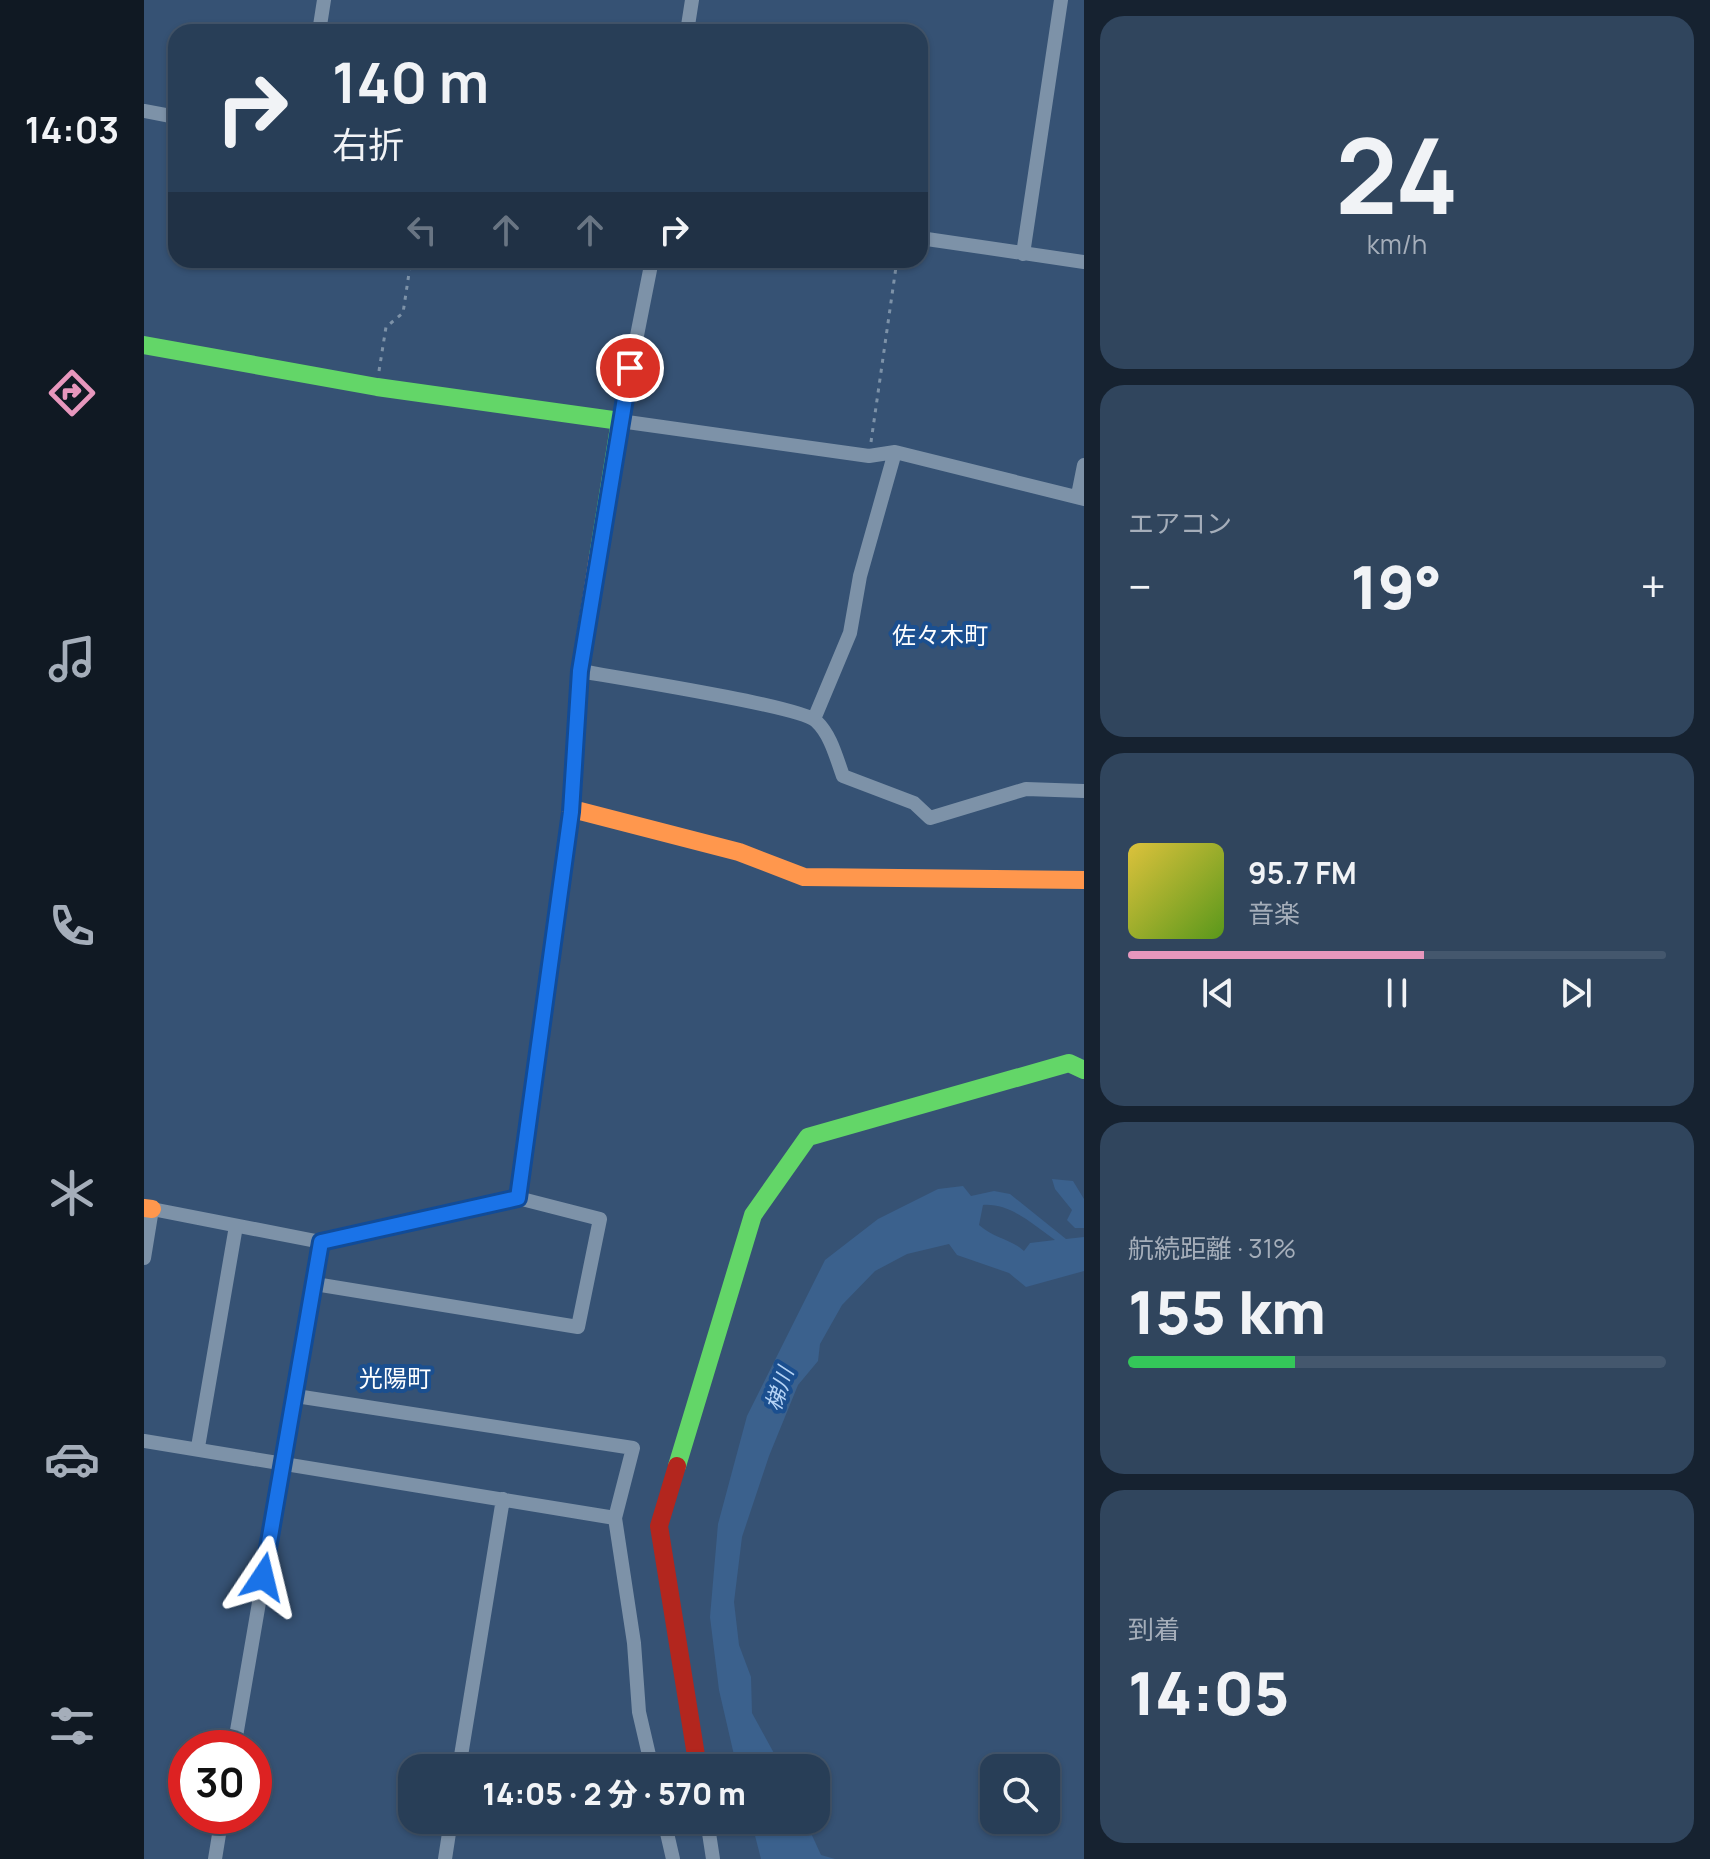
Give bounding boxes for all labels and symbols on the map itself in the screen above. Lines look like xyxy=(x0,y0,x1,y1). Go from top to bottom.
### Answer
pin xyxy=(596,334,664,402)
district label: 佐々木町 xyxy=(892,618,988,651)
district label: 光陽町 xyxy=(359,1361,431,1394)
water label: 梯川 xyxy=(758,1361,801,1415)
position arrow xyxy=(221,1535,305,1619)
speed limit sign: 30 xyxy=(168,1730,272,1834)

